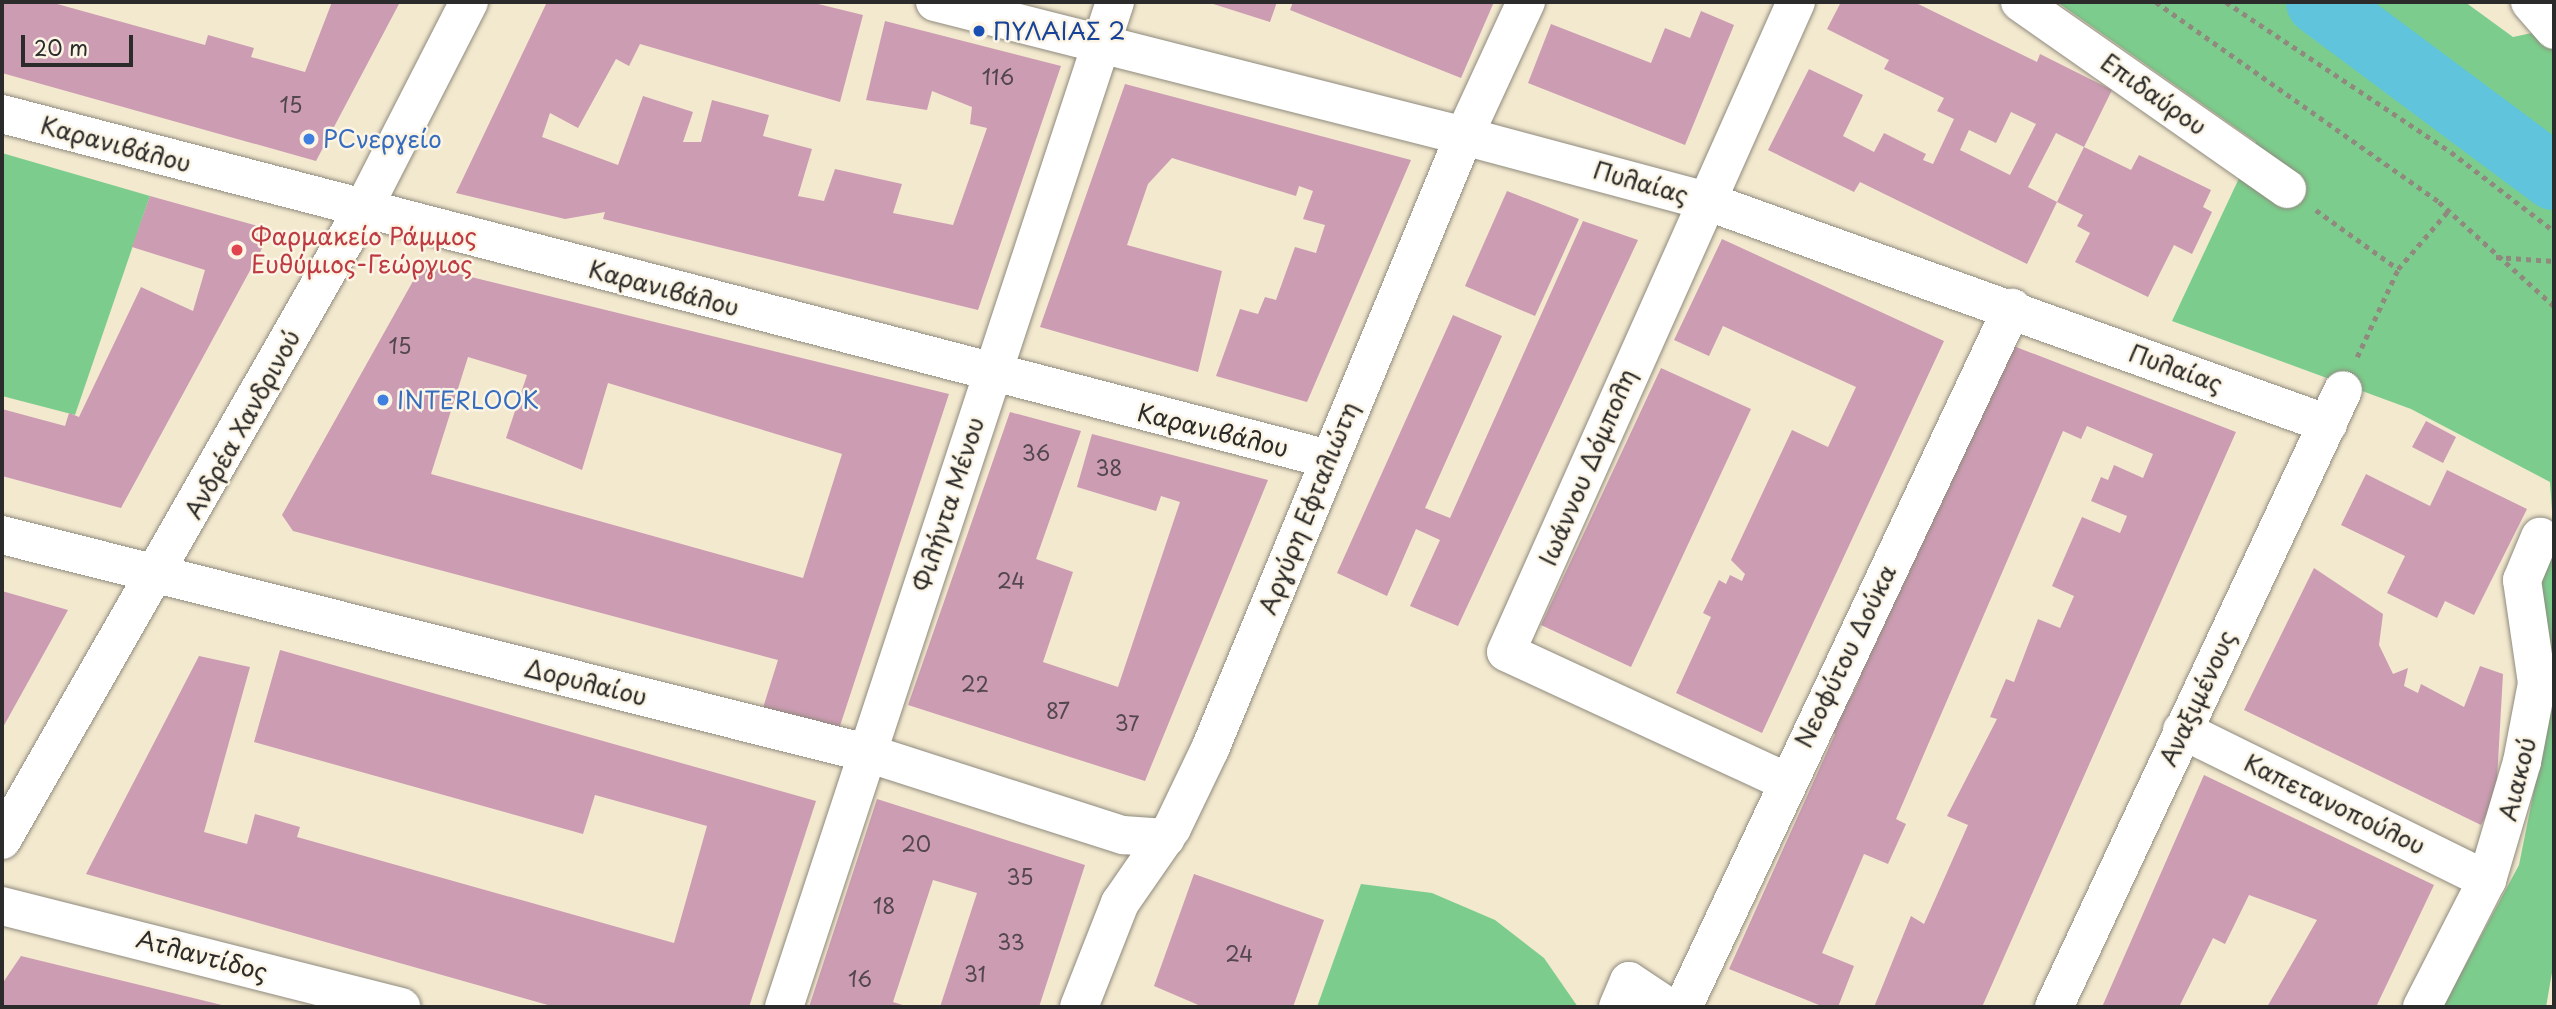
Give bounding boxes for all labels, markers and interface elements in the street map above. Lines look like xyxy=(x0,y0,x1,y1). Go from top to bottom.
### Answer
place label: ΠΥΛΑΙΑΣ 2 xyxy=(993,17,1126,45)
scale bar xyxy=(24,21,136,65)
marker: ΠΥΛΑΙΑΣ 2 xyxy=(971,23,987,39)
text: 20 m xyxy=(34,31,88,63)
street label: Επιδαύρου xyxy=(2096,47,2212,141)
house number: 116 xyxy=(982,63,1014,89)
house number: 15 xyxy=(280,91,302,117)
street label: Καρανιβάλου xyxy=(38,110,194,178)
place label: PCνεργείο xyxy=(323,125,442,153)
marker: PCνεργείο xyxy=(301,131,317,147)
street label: Πυλαίας xyxy=(1590,155,1692,209)
place label: Φαρμακείο Ράμμος Ευθύμιος-Γεώργιος xyxy=(251,222,479,278)
marker: Φαρμακείο Ράμμος Ευθύμιος-Γεώργιος xyxy=(229,242,245,258)
street label: Καρανιβάλου xyxy=(586,254,742,322)
street label: Ανδρέα Χανδρινού xyxy=(178,324,306,524)
house number: 15 xyxy=(389,332,411,358)
street label: Πυλαίας xyxy=(2125,338,2227,398)
street label: Ιωάννου Δόμπολη xyxy=(1533,364,1641,570)
place label: INTERLOOK xyxy=(397,386,539,414)
marker: INTERLOOK xyxy=(375,392,391,408)
street label: Καρανιβάλου xyxy=(1135,397,1291,463)
street label: Αργύρη Εφταλιώτη xyxy=(1252,397,1364,619)
street label: Φιλήντα Μένου xyxy=(906,413,990,595)
house number: 36 xyxy=(1022,439,1050,465)
house number: 38 xyxy=(1096,454,1122,480)
street label: Νεοφύτου Δούκα xyxy=(1788,560,1902,752)
house number: 24 xyxy=(997,567,1025,593)
street label: Αναξιμένους xyxy=(2153,626,2241,770)
street label: Δορυλαίου xyxy=(522,653,650,711)
house number: 22 xyxy=(961,670,989,696)
house number: 87 xyxy=(1046,697,1070,723)
house number: 37 xyxy=(1115,709,1139,735)
street label: Αιακού xyxy=(2493,734,2541,824)
street label: Καπετανοπούλου xyxy=(2240,748,2430,860)
house number: 20 xyxy=(901,830,931,856)
house number: 35 xyxy=(1007,863,1033,889)
house number: 18 xyxy=(873,892,895,918)
street label: Ατλαντίδος xyxy=(133,924,271,986)
house number: 33 xyxy=(997,928,1025,954)
house number: 24 xyxy=(1225,940,1253,966)
house number: 31 xyxy=(964,960,986,986)
house number: 16 xyxy=(848,965,872,991)

